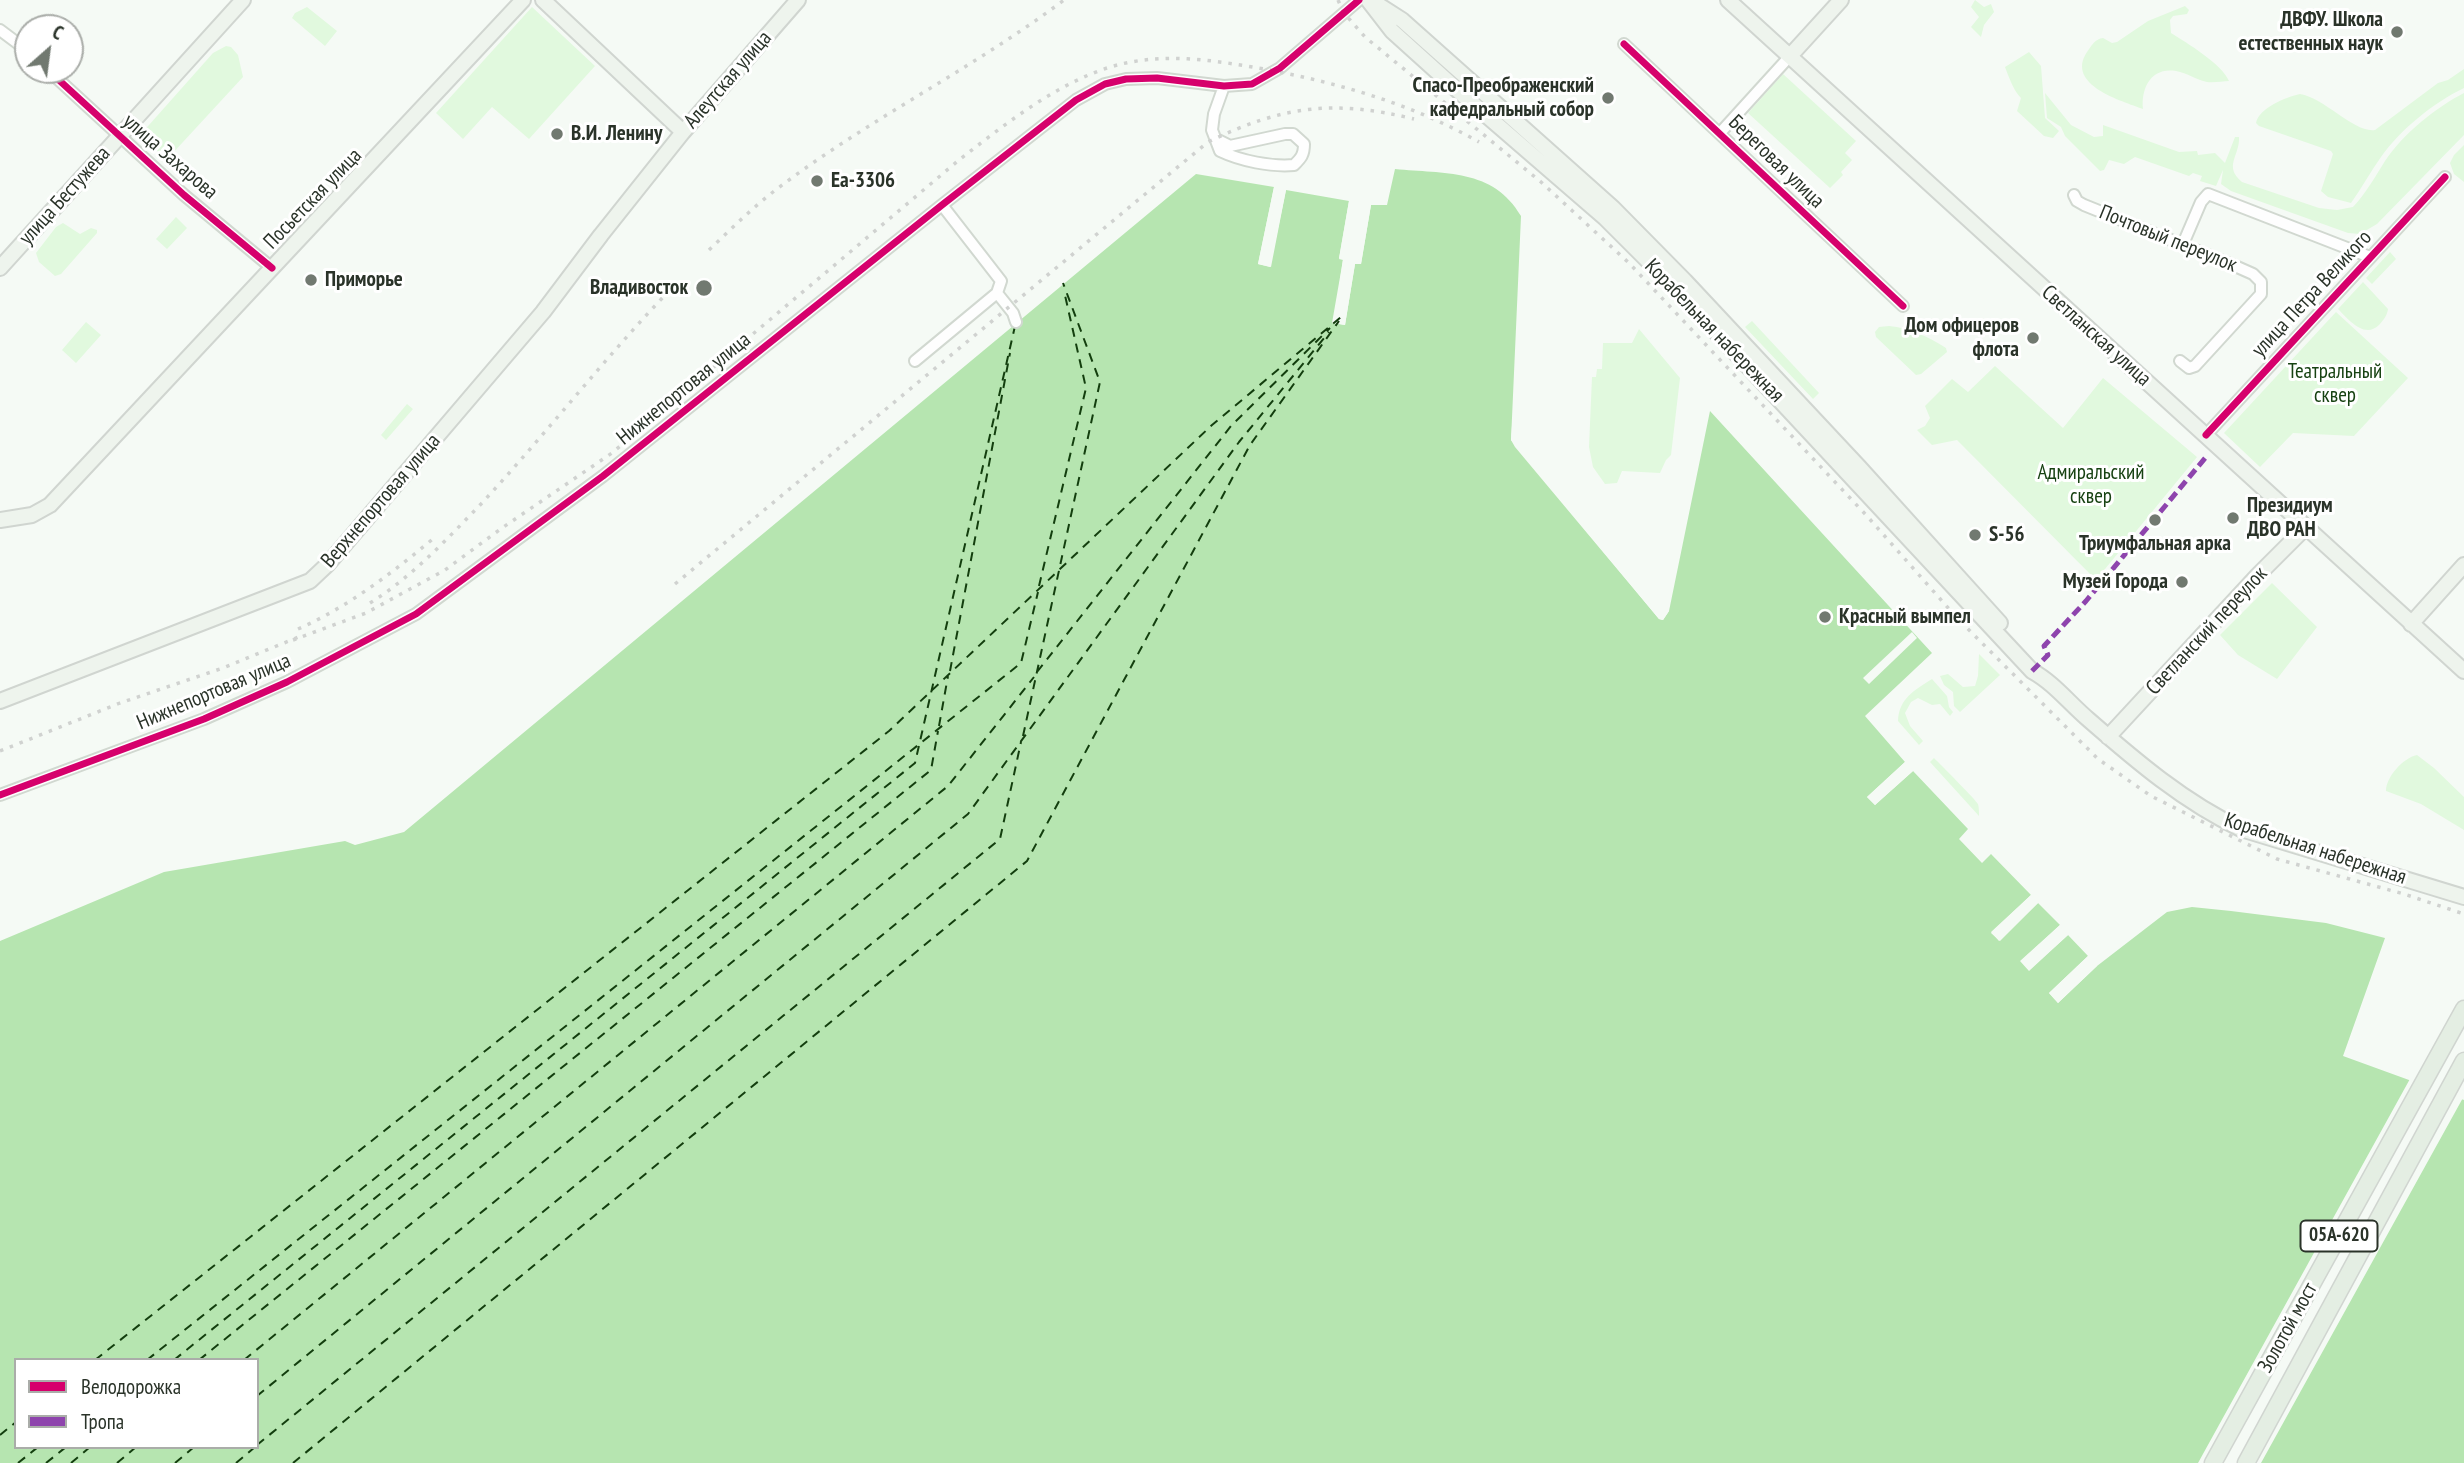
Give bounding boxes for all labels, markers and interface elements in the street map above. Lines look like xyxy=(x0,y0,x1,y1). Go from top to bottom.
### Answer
place label: ДВФУ. Школа естественных наук xyxy=(2239,7,2383,57)
north arrow xyxy=(14,14,84,84)
text: С xyxy=(48,20,67,45)
marker: ДВФУ. Школа естественных наук xyxy=(2389,24,2405,40)
street label: Алеутская улица xyxy=(679,26,777,134)
place label: Спасо-Преображенский кафедральный собор xyxy=(1413,73,1594,123)
marker: Спасо-Преображенский кафедральный собор xyxy=(1600,90,1616,106)
street label: улица Захарова xyxy=(118,109,222,205)
street label: Береговая улица xyxy=(1723,110,1829,214)
place label: В.И. Ленину xyxy=(571,121,662,147)
marker: В.И. Ленину xyxy=(549,126,565,142)
street label: улица Бестужева xyxy=(14,142,116,250)
street label: Посьетская улица xyxy=(259,143,367,255)
place label: Еа-3306 xyxy=(831,168,895,194)
marker: Еа-3306 xyxy=(809,173,825,189)
street label: Почтовый переулок xyxy=(2096,200,2240,278)
street label: улица Петра Великого xyxy=(2247,225,2377,363)
street label: Корабельная набережная xyxy=(1639,254,1789,408)
place label: Приморье xyxy=(325,267,403,293)
marker: Приморье xyxy=(303,272,319,288)
place label: Владивосток xyxy=(590,275,688,301)
marker: Владивосток xyxy=(694,278,714,298)
street label: Светланская улица xyxy=(2036,280,2156,392)
place label: Дом офицеров флота xyxy=(1905,313,2019,363)
street label: Нижнепортовая улица xyxy=(612,327,756,451)
marker: Дом офицеров флота xyxy=(2025,330,2041,346)
park label: Театральный сквер xyxy=(2288,359,2382,409)
street label: Верхнепортовая улица xyxy=(316,429,446,573)
park label: Адмиральский сквер xyxy=(2037,460,2145,510)
place label: Президиум ДВО РАН xyxy=(2247,493,2333,543)
marker: Президиум ДВО РАН xyxy=(2225,510,2241,526)
marker: Триумфальная арка xyxy=(2147,512,2163,528)
place label: S-56 xyxy=(1989,522,2025,548)
marker: S-56 xyxy=(1967,527,1983,543)
place label: Триумфальная арка xyxy=(2079,531,2231,557)
street label: Светланский переулок xyxy=(2141,562,2273,700)
place label: Музей Города xyxy=(2063,569,2168,595)
marker: Музей Города xyxy=(2174,574,2190,590)
place label: Красный вымпел xyxy=(1839,604,1971,630)
marker: Красный вымпел xyxy=(1817,609,1833,625)
street label: Нижнепортовая улица xyxy=(133,648,295,736)
street label: Корабельная набережная xyxy=(2221,808,2409,890)
road number: 05А-620 xyxy=(2300,1220,2378,1252)
street label: Золотой мост xyxy=(2253,1279,2323,1377)
legend xyxy=(14,1358,259,1449)
text: Велодорожка xyxy=(81,1373,181,1400)
text: Тропа xyxy=(81,1408,124,1435)

